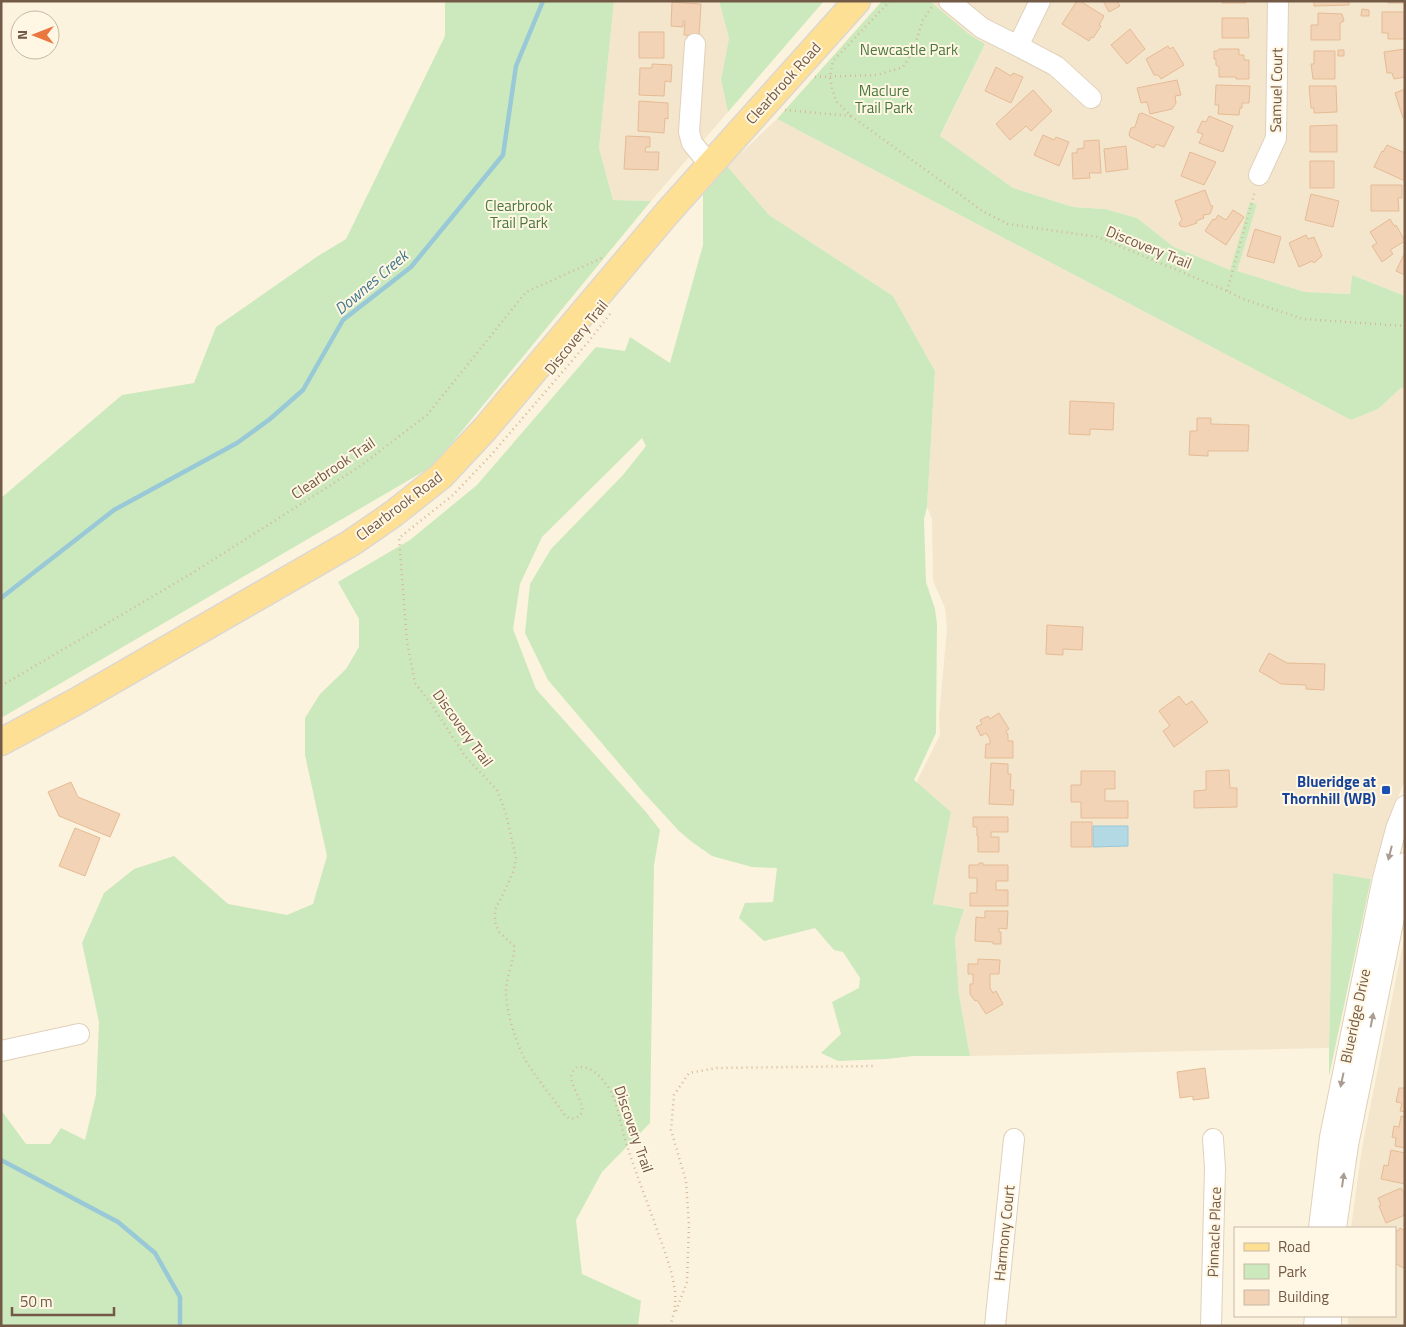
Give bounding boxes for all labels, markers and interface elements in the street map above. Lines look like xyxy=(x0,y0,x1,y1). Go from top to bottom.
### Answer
north arrow xyxy=(10,10,60,60)
text: N xyxy=(11,30,32,40)
street label: Clearbrook Road xyxy=(740,37,826,129)
park label: Newcastle Park xyxy=(860,38,958,61)
street label: Samuel Court xyxy=(1264,47,1288,133)
park label: Maclure Trail Park xyxy=(855,79,913,119)
park label: Clearbrook Trail Park xyxy=(485,194,553,234)
street label: Discovery Trail xyxy=(1103,219,1195,275)
water label: Downes Creek xyxy=(329,243,415,320)
street label: Discovery Trail xyxy=(539,295,613,379)
street label: Clearbrook Trail xyxy=(286,431,380,505)
street label: Clearbrook Road xyxy=(351,466,447,546)
street label: Discovery Trail xyxy=(427,685,499,771)
place label: Blueridge at Thornhill (WB) xyxy=(1282,770,1377,810)
marker: Blueridge at Thornhill (WB) xyxy=(1380,784,1392,796)
one-way arrow xyxy=(1386,845,1394,860)
street label: Blueridge Drive xyxy=(1334,967,1376,1065)
one-way arrow xyxy=(1369,1012,1377,1028)
one-way arrow xyxy=(1338,1073,1346,1088)
street label: Discovery Trail xyxy=(608,1082,660,1176)
one-way arrow xyxy=(1339,1172,1347,1188)
street label: Harmony Court xyxy=(988,1183,1021,1282)
street label: Pinnacle Place xyxy=(1201,1186,1227,1278)
legend xyxy=(1234,1227,1396,1317)
text: Road xyxy=(1278,1235,1310,1258)
text: Park xyxy=(1278,1260,1307,1283)
scale bar xyxy=(12,1284,115,1316)
text: Building xyxy=(1278,1285,1329,1308)
text: 50 m xyxy=(20,1290,53,1313)

